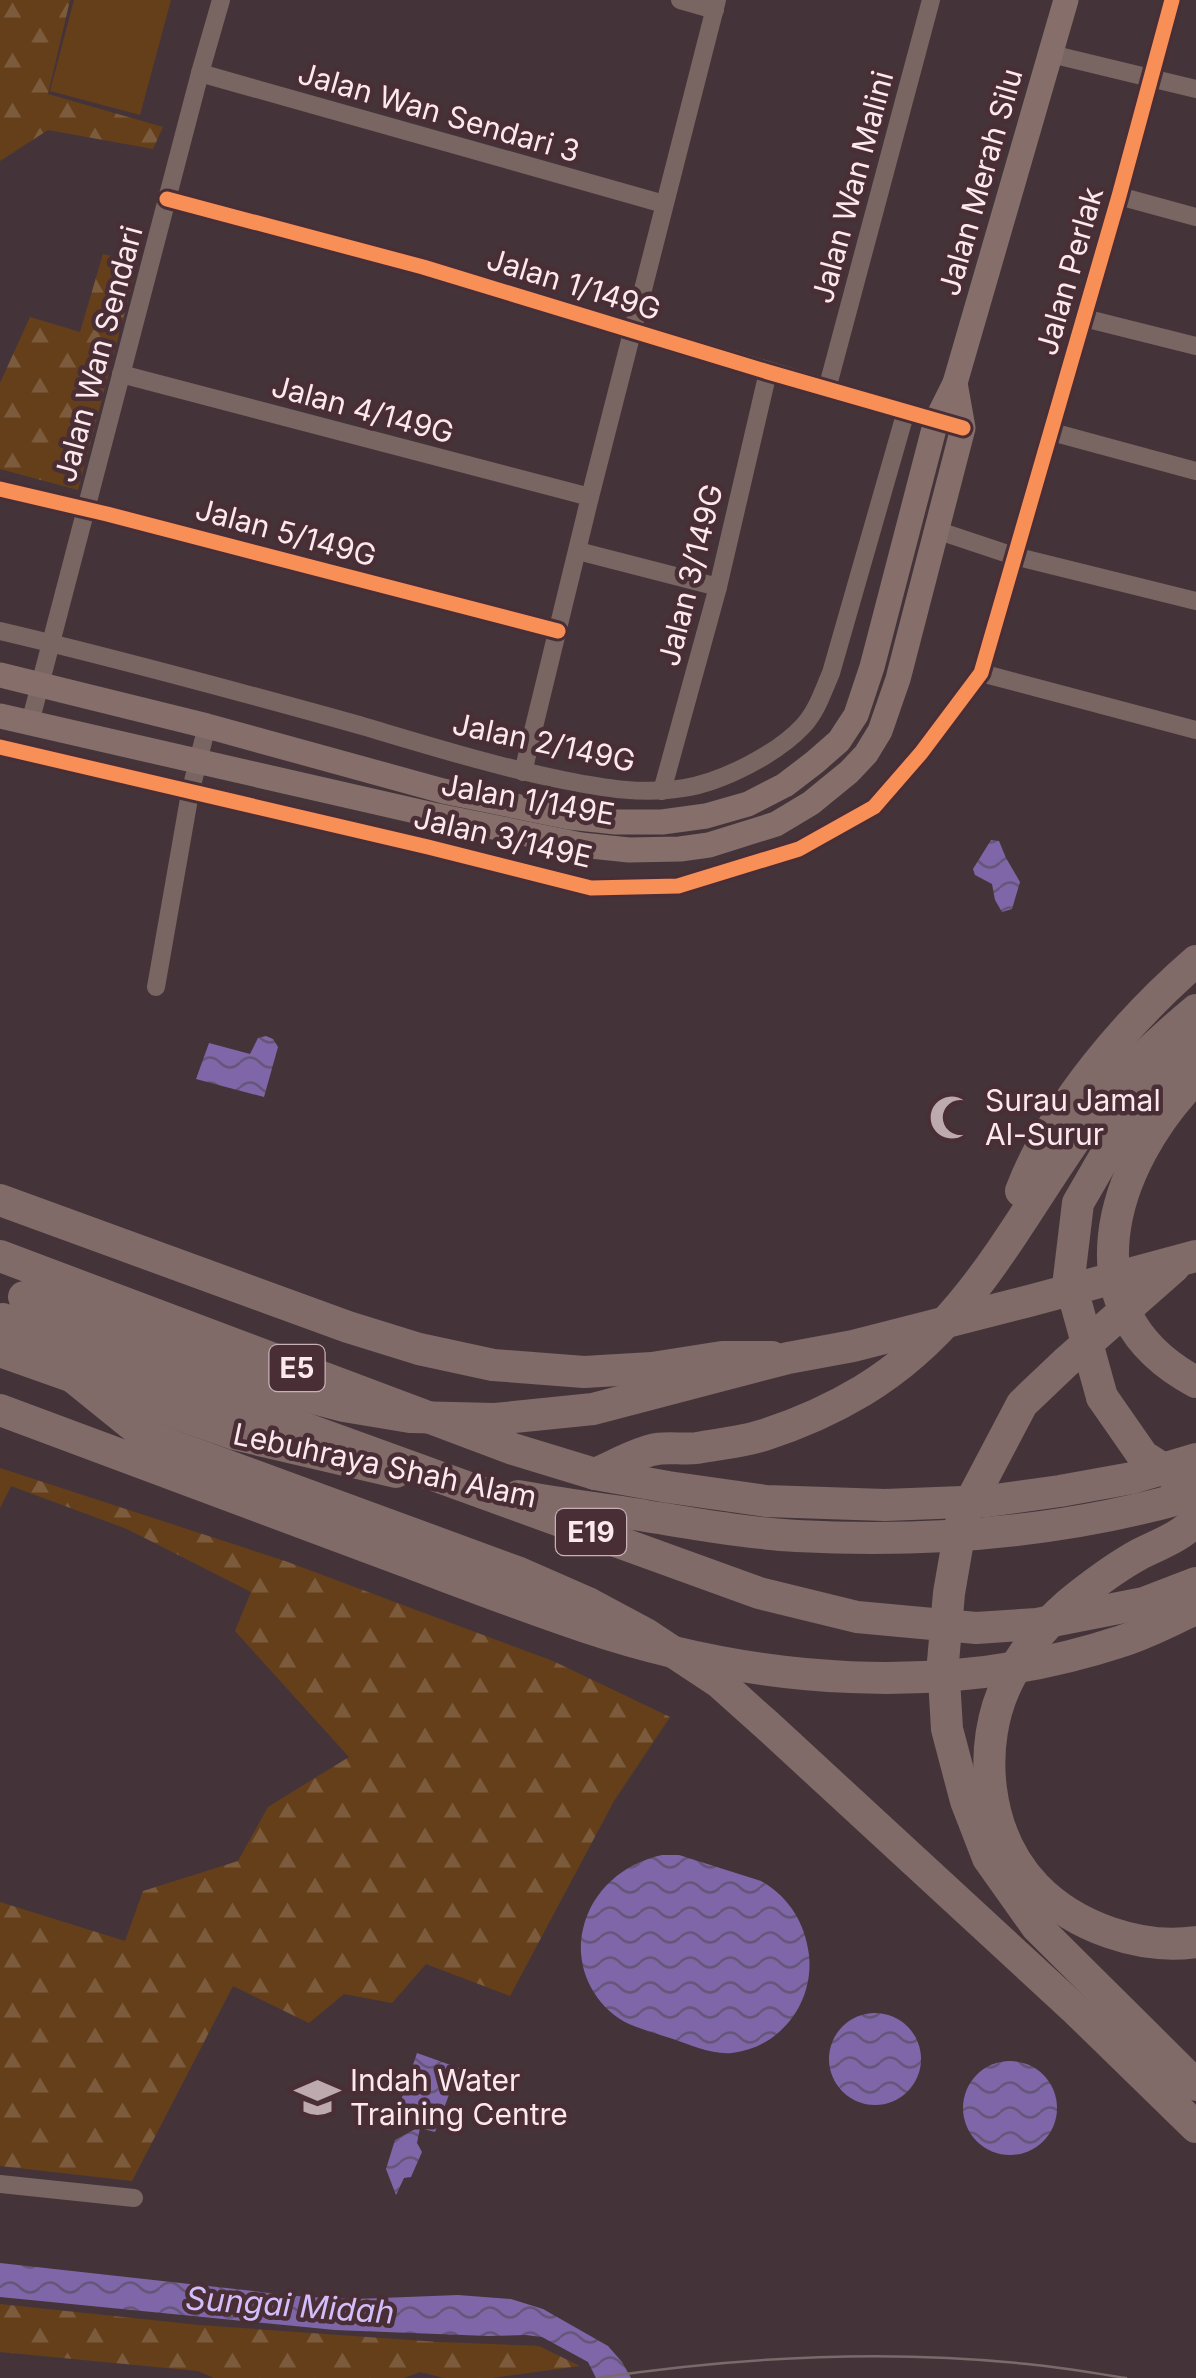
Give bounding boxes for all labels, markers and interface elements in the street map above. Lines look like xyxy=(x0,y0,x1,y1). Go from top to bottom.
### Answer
street label: Jalan Wan Sendari 3 xyxy=(294,55,584,169)
street label: Jalan Merah Silu xyxy=(930,64,1030,300)
street label: Jalan Wan Malini xyxy=(804,67,900,307)
street label: Jalan Perlak xyxy=(1028,182,1110,359)
street label: Jalan Wan Sendari xyxy=(46,222,150,486)
street label: Jalan 1/149G xyxy=(483,240,665,328)
street label: Jalan 4/149G xyxy=(268,367,458,451)
street label: Jalan 3/149G xyxy=(650,480,730,670)
street label: Jalan 5/149G xyxy=(192,491,380,573)
street label: Jalan 2/149G xyxy=(449,705,639,779)
street label: Jalan 1/149E xyxy=(438,766,618,832)
street label: Jalan 3/149E xyxy=(410,799,596,875)
place label: Surau Jamal Al-Surur xyxy=(985,1082,1161,1152)
mosque icon: Surau Jamal Al-Surur xyxy=(928,1093,976,1141)
road number: E5 xyxy=(270,1345,324,1391)
street label: Lebuhraya Shah Alam xyxy=(230,1415,540,1515)
road number: E19 xyxy=(556,1509,626,1555)
place label: Indah Water Training Centre xyxy=(350,2062,568,2132)
school or university icon: Indah Water Training Centre xyxy=(293,2073,341,2121)
water label: Sungai Midah xyxy=(184,2278,396,2332)

